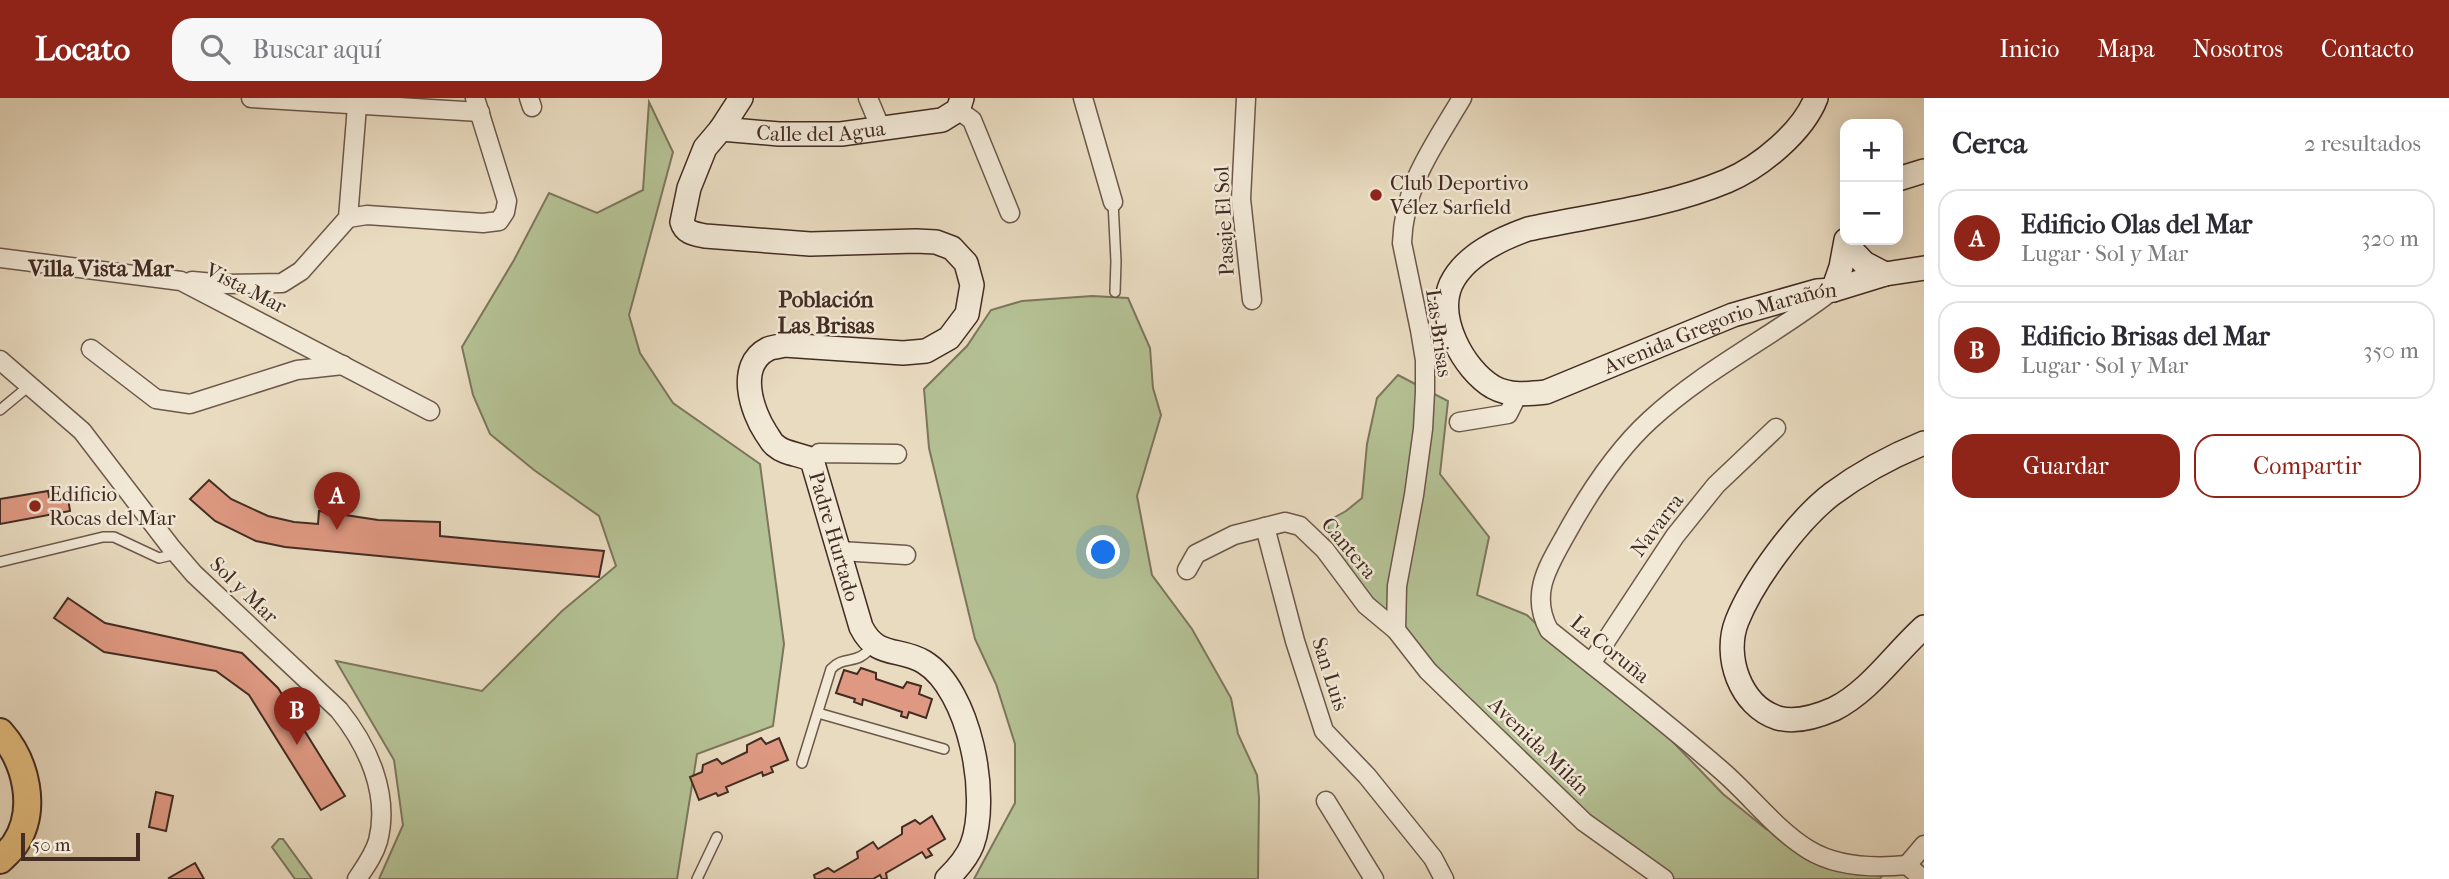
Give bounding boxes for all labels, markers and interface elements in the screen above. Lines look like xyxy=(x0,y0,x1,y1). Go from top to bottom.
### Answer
search box xyxy=(172,18,662,81)
text: Locato xyxy=(35,30,130,69)
icon: search xyxy=(196,30,234,68)
text: Buscar aquí xyxy=(252,34,381,65)
text: Inicio xyxy=(1999,35,2059,63)
text: Mapa xyxy=(2097,35,2155,63)
text: Nosotros xyxy=(2193,35,2283,63)
text: Contacto xyxy=(2321,35,2414,63)
street label: Calle del Agua xyxy=(755,116,887,146)
map controls xyxy=(1840,119,1903,245)
button: + xyxy=(1840,119,1903,182)
text: Cerca xyxy=(1952,126,2027,161)
text: 2 resultados xyxy=(2304,130,2421,157)
street label: Pasaje El Sol xyxy=(1209,165,1239,277)
place label: Club Deportivo Vélez Sarfield xyxy=(1389,171,1529,219)
button: − xyxy=(1840,182,1903,245)
marker: Club Deportivo Vélez Sarfield xyxy=(1368,187,1384,203)
text: Edificio Olas del Mar xyxy=(2021,209,2252,240)
text: A xyxy=(1970,225,1984,252)
text: 320 m xyxy=(2361,225,2419,252)
text: Lugar · Sol y Mar xyxy=(2021,240,2188,267)
district label: Villa Vista Mar xyxy=(27,255,175,282)
street label: Vista Mar xyxy=(201,257,290,319)
street label: Avenida Gregorio Marañón xyxy=(1599,278,1837,379)
district label: Población Las Brisas xyxy=(777,286,875,339)
street label: Las Brisas xyxy=(1421,287,1457,379)
text: Edificio Brisas del Mar xyxy=(2021,321,2270,352)
text: B xyxy=(1970,337,1984,364)
text: 350 m xyxy=(2363,337,2419,364)
text: Lugar · Sol y Mar xyxy=(2021,352,2188,379)
button: Guardar xyxy=(1952,434,2180,498)
button: Compartir xyxy=(2194,434,2421,498)
street label: Padre Hurtado xyxy=(804,469,865,604)
pin: A xyxy=(314,472,360,530)
place label: Edificio Rocas del Mar xyxy=(49,482,176,530)
street label: Navarra xyxy=(1626,489,1689,561)
marker: Edificio Rocas del Mar xyxy=(27,498,43,514)
street label: Cantera xyxy=(1317,513,1382,584)
your location xyxy=(1086,535,1120,569)
street label: Sol y Mar xyxy=(205,552,283,628)
street label: La Coruña xyxy=(1566,610,1654,688)
street label: San Luis xyxy=(1307,634,1353,714)
pin: B xyxy=(274,687,320,745)
street label: Avenida Milán xyxy=(1483,691,1594,800)
scale bar xyxy=(21,830,140,862)
text: 50 m xyxy=(32,834,71,856)

